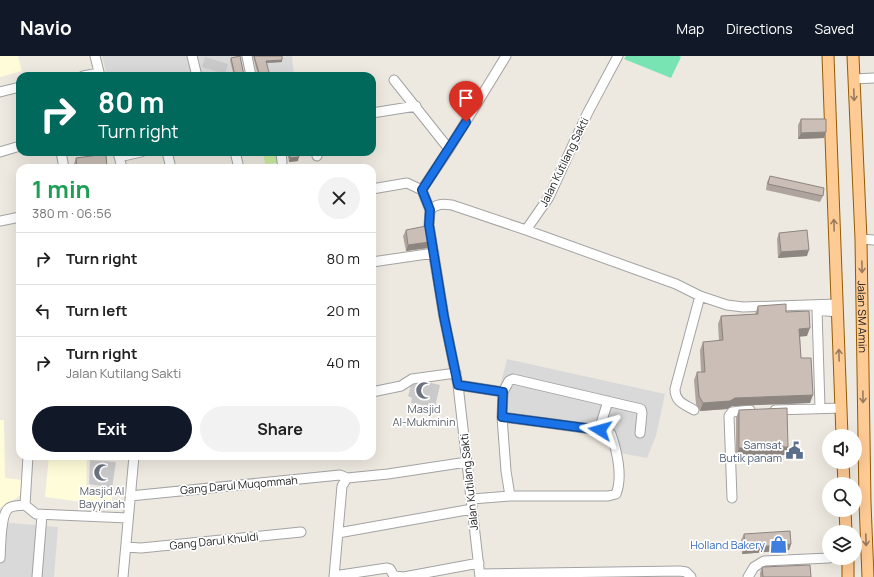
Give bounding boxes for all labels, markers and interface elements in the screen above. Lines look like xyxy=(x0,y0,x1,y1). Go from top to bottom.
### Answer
text: Navio xyxy=(20,15,72,41)
text: Map xyxy=(676,19,704,38)
text: Directions xyxy=(726,19,793,38)
text: Saved xyxy=(815,19,854,38)
pin xyxy=(449,81,483,122)
text: 80 m xyxy=(98,83,164,121)
icon: arrive xyxy=(455,87,477,109)
icon: right xyxy=(32,88,84,140)
one-way arrow xyxy=(851,88,858,101)
street label: Jalan Kutilang Sakti xyxy=(535,115,592,209)
text: Turn right xyxy=(98,119,179,143)
text: 1 min xyxy=(32,172,91,205)
button: close xyxy=(318,177,360,219)
text: 380 m · 06:56 xyxy=(32,204,112,222)
one-way arrow xyxy=(831,219,838,232)
icon: right xyxy=(32,248,54,270)
text: Turn right xyxy=(66,248,137,269)
text: 80 m xyxy=(326,248,360,269)
one-way arrow xyxy=(858,260,865,273)
street label: Jalan SM Amin xyxy=(855,281,871,353)
icon: left xyxy=(32,300,54,322)
text: Turn left xyxy=(66,300,128,321)
text: 20 m xyxy=(327,300,360,321)
text: Turn right xyxy=(66,343,137,364)
one-way arrow xyxy=(835,349,843,362)
icon: right xyxy=(32,352,54,374)
text: 40 m xyxy=(326,352,360,373)
text: Jalan Kutilang Sakti xyxy=(66,364,181,382)
mosque icon: Masjid Al-Mukminin xyxy=(414,381,434,401)
one-way arrow xyxy=(859,390,867,403)
place label: Masjid Al-Mukminin xyxy=(393,401,455,429)
button: Exit xyxy=(32,406,192,452)
button: Share xyxy=(200,406,360,452)
position arrow xyxy=(579,409,621,451)
map controls xyxy=(822,429,862,565)
button: sound xyxy=(822,429,862,469)
street label: Jalan Kutilang Sakti xyxy=(456,433,481,531)
place label: Samsat Butik panam xyxy=(719,437,782,465)
public building icon: Samsat Butik panam xyxy=(785,441,805,461)
mosque icon: Masjid Al Bayyinah xyxy=(92,463,112,483)
street label: Gang Darul Muqommah xyxy=(180,472,298,497)
button: search xyxy=(822,477,862,517)
place label: Masjid Al Bayyinah xyxy=(79,483,125,511)
button: layers xyxy=(822,525,862,565)
street label: Gang Darul Khuldi xyxy=(169,528,259,553)
one-way arrow xyxy=(863,533,870,546)
shop icon: Holland Bakery xyxy=(768,535,788,555)
place label: Holland Bakery xyxy=(690,537,765,552)

